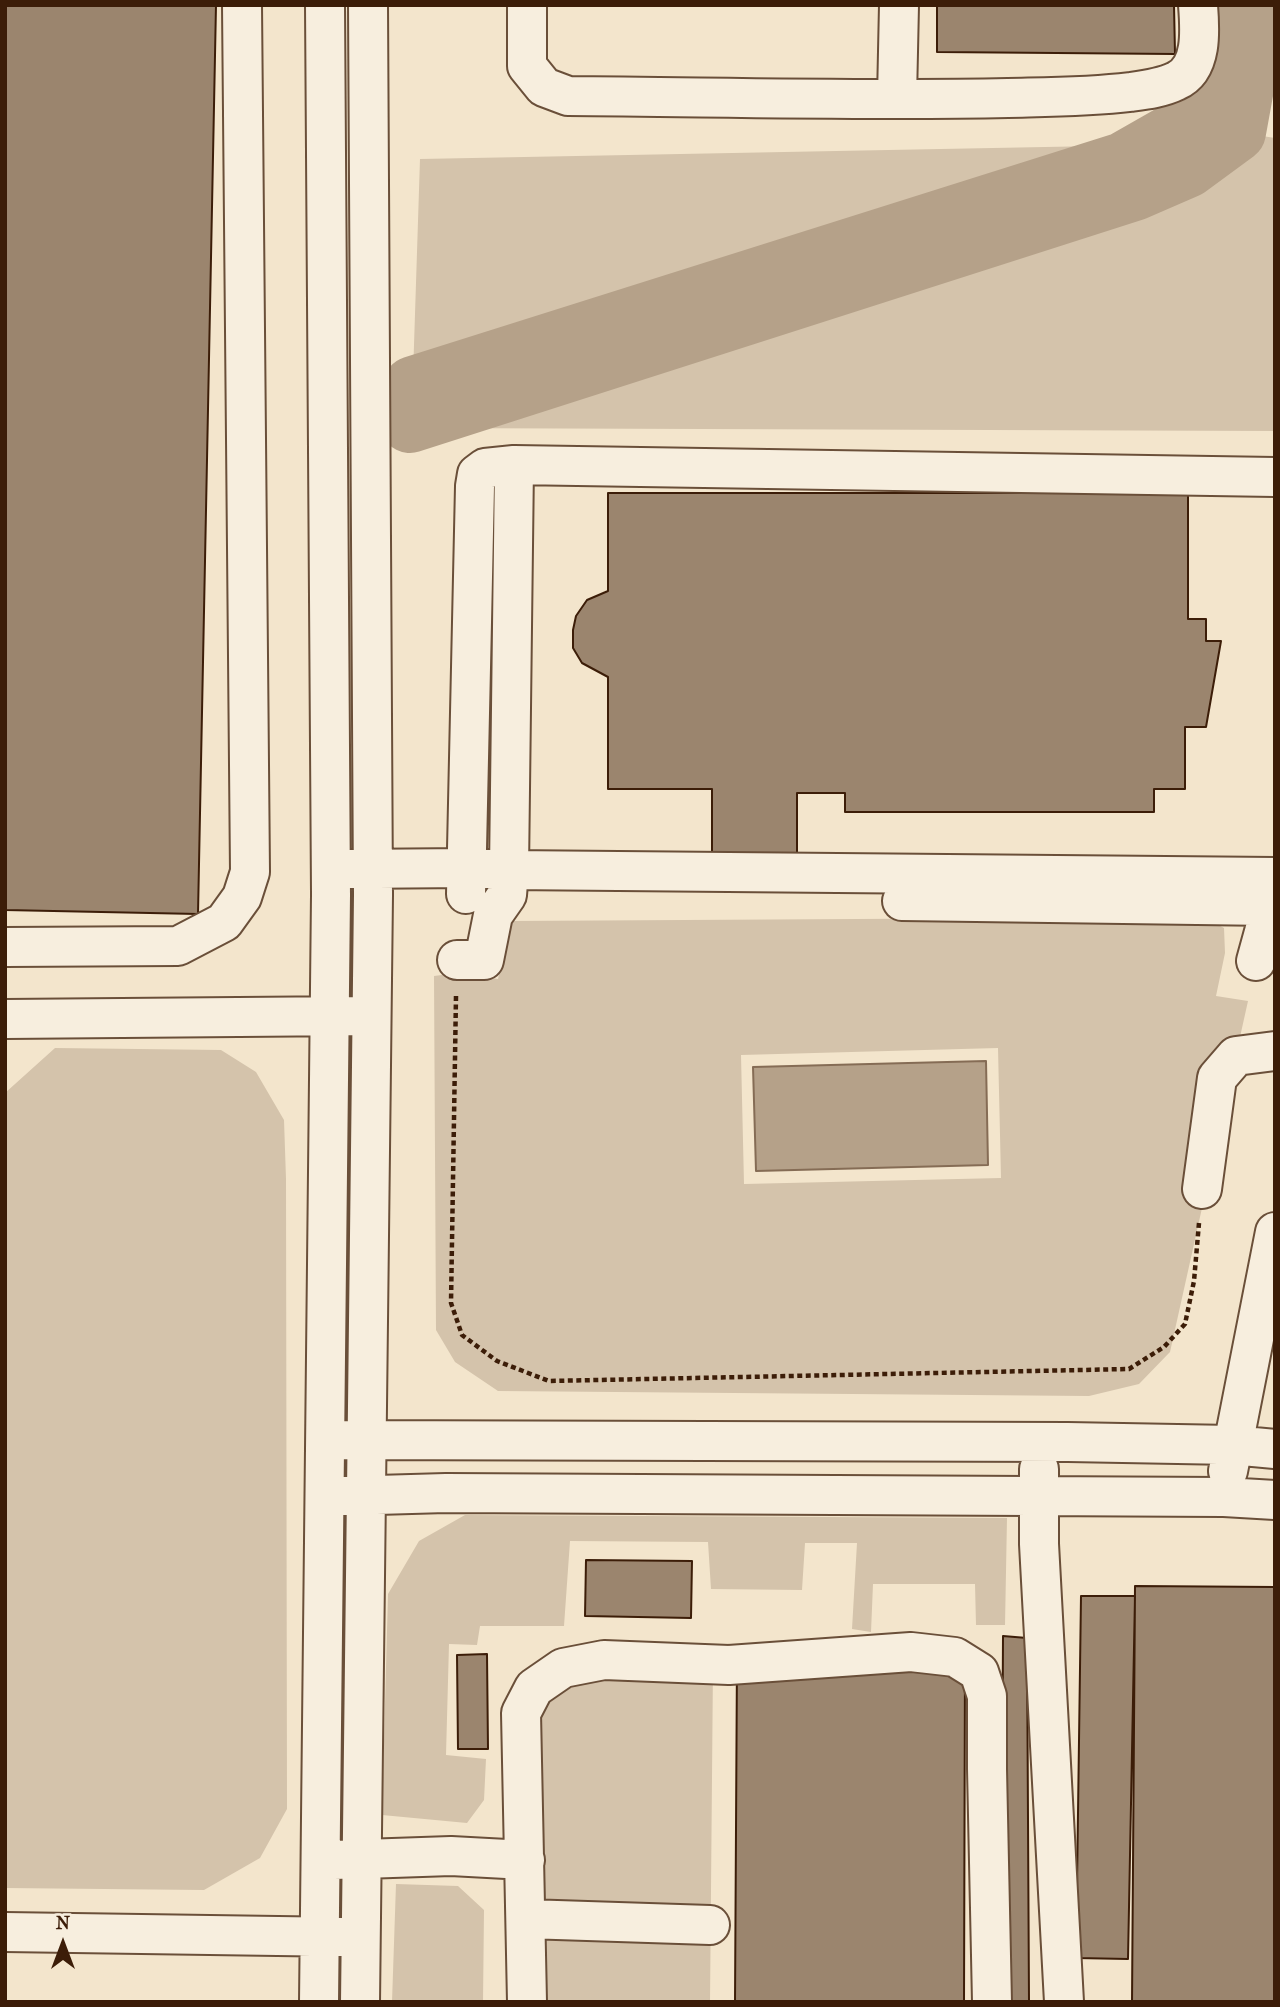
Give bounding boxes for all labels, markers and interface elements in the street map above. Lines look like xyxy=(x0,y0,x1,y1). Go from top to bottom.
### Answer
north arrow xyxy=(28,1909,98,1979)
text: N xyxy=(56,1912,70,1934)

